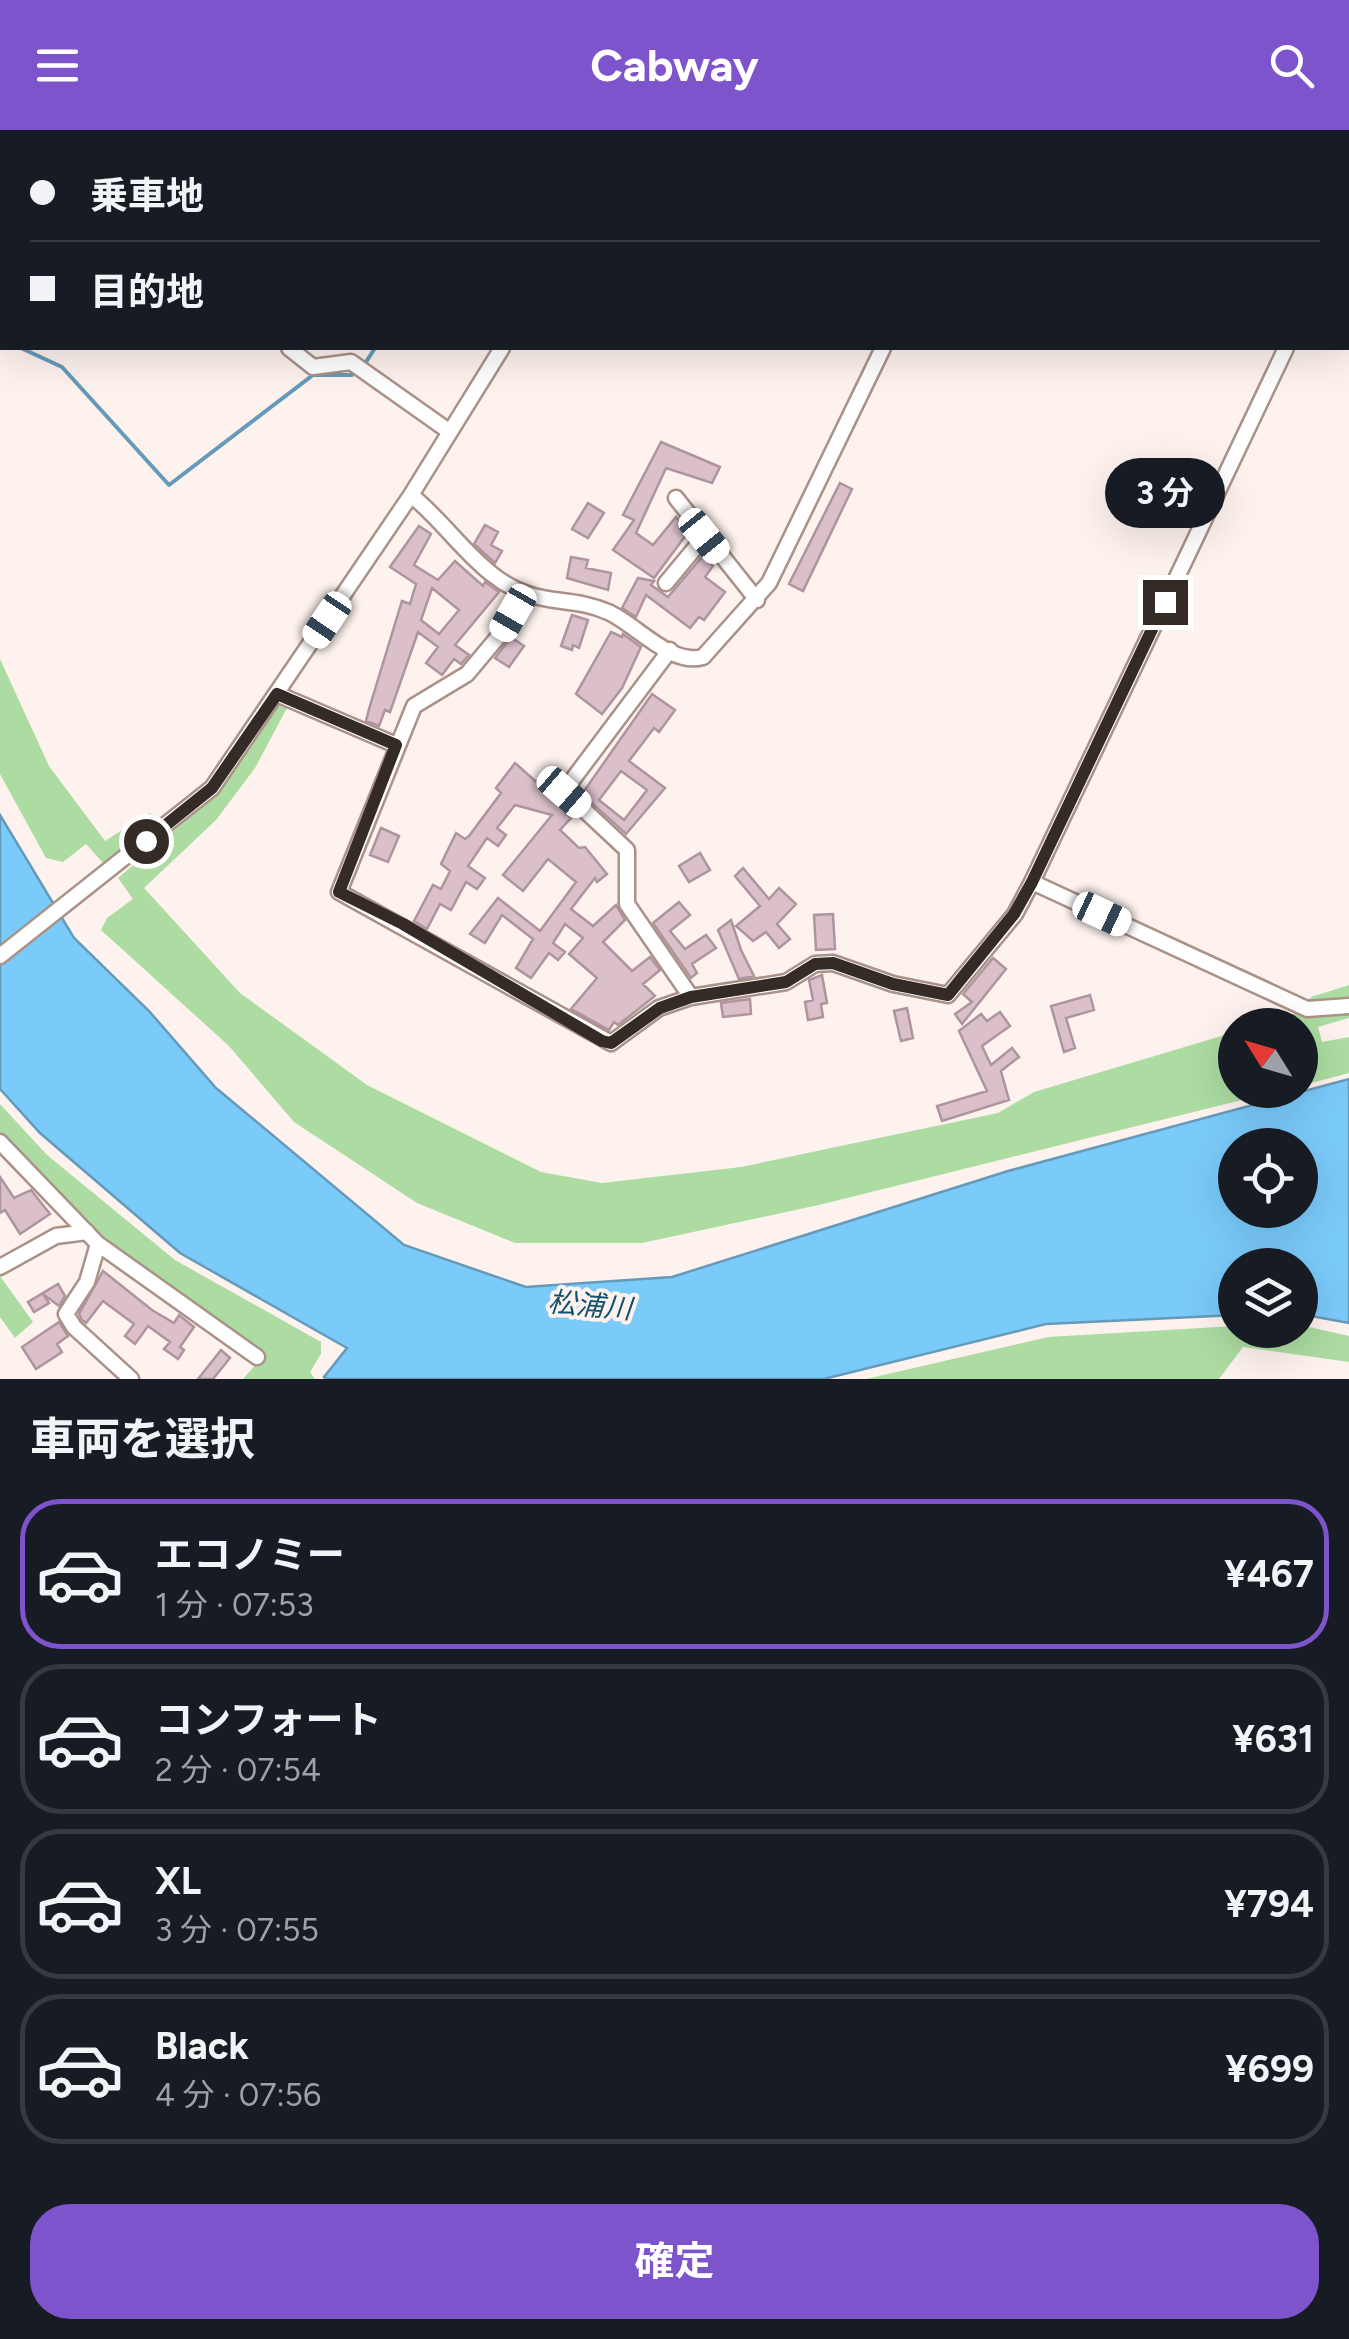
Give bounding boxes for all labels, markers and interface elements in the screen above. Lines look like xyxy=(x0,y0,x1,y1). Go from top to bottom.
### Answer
icon: menu xyxy=(30,38,85,93)
text: Cabway xyxy=(590,38,759,92)
icon: search xyxy=(1264,38,1319,93)
text: 乗車地 xyxy=(90,173,204,219)
text: 目的地 xyxy=(90,269,204,315)
callout: 3 分 xyxy=(1105,457,1225,527)
text: 3 分 xyxy=(1136,474,1194,512)
car xyxy=(673,503,735,569)
car xyxy=(485,580,541,646)
route end xyxy=(1143,580,1188,625)
car xyxy=(298,587,356,653)
car xyxy=(532,761,596,823)
route start xyxy=(124,819,169,864)
car xyxy=(1068,888,1136,940)
north arrow xyxy=(1218,1008,1318,1108)
map controls xyxy=(1218,1008,1318,1348)
button: locate xyxy=(1218,1128,1318,1228)
button: layers xyxy=(1218,1248,1318,1348)
water label: 松浦川 xyxy=(547,1284,636,1326)
text: 車両を選択 xyxy=(30,1412,255,1466)
icon: car xyxy=(35,1529,125,1619)
text: エコノミー xyxy=(155,1532,345,1578)
text: ¥467 xyxy=(1224,1551,1314,1597)
text: 1 分 · 07:53 xyxy=(155,1586,314,1624)
icon: car xyxy=(35,1694,125,1784)
text: コンフォート xyxy=(155,1697,382,1743)
text: ¥631 xyxy=(1232,1716,1314,1762)
text: 2 分 · 07:54 xyxy=(155,1751,321,1789)
text: XL xyxy=(155,1858,201,1904)
icon: car xyxy=(35,1859,125,1949)
text: ¥794 xyxy=(1224,1881,1314,1927)
text: 3 分 · 07:55 xyxy=(155,1911,319,1949)
text: Black xyxy=(155,2023,249,2069)
icon: car xyxy=(35,2024,125,2114)
text: ¥699 xyxy=(1225,2046,1314,2092)
text: 4 分 · 07:56 xyxy=(155,2076,321,2114)
button: 確定 xyxy=(30,2204,1319,2319)

